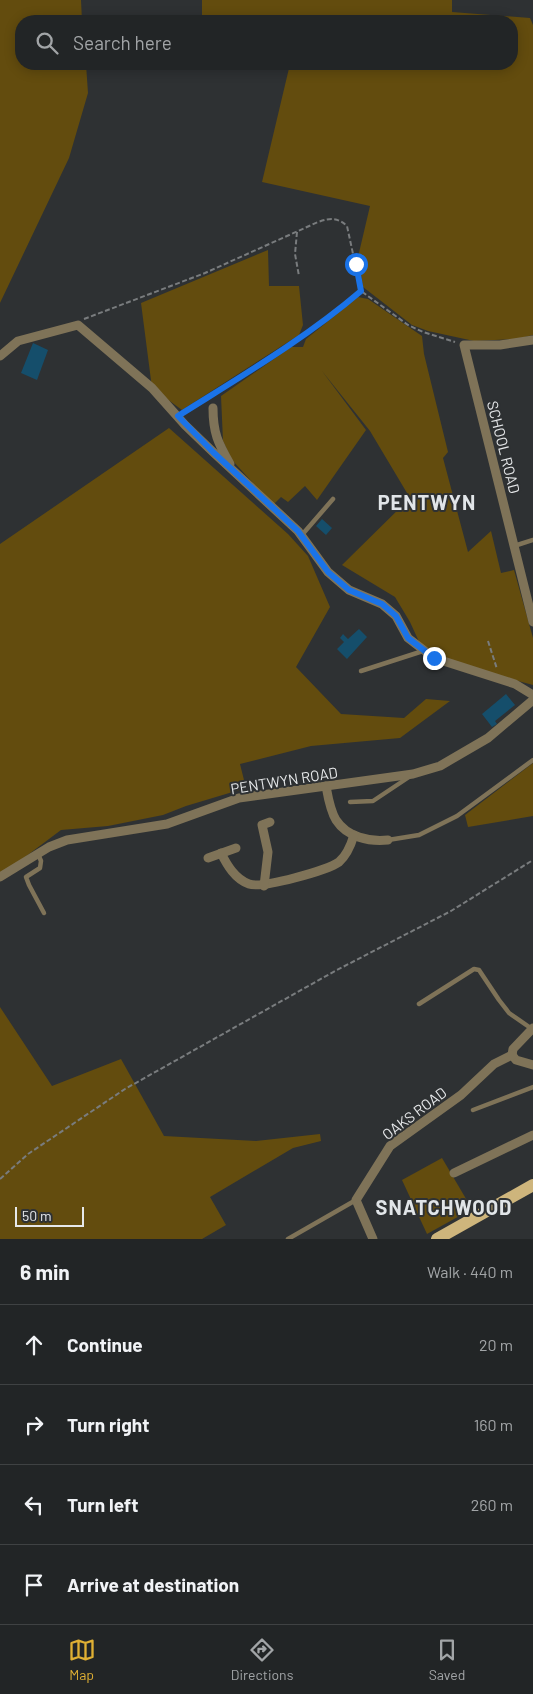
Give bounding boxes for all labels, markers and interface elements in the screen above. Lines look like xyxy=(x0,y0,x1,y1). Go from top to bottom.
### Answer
search box xyxy=(15,15,518,70)
icon: search xyxy=(33,29,61,57)
text: Search here xyxy=(73,31,172,54)
route start xyxy=(345,253,368,276)
street label: SCHOOL ROAD xyxy=(484,399,524,495)
district label: PENTWYN xyxy=(378,490,476,514)
route end xyxy=(423,647,446,670)
street label: PENTWYN ROAD xyxy=(229,763,339,797)
street label: OAKS ROAD xyxy=(378,1083,450,1143)
district label: SNATCHWOOD xyxy=(376,1195,512,1219)
scale bar xyxy=(15,1204,84,1227)
text: 50 m xyxy=(22,1207,51,1224)
text: 6 min xyxy=(20,1259,70,1284)
text: Walk · 440 m xyxy=(427,1262,513,1281)
icon: ahead xyxy=(20,1331,48,1359)
text: Continue xyxy=(67,1333,143,1356)
text: 20 m xyxy=(479,1335,513,1354)
icon: right xyxy=(20,1411,48,1439)
text: Turn right xyxy=(67,1413,149,1436)
text: 160 m xyxy=(474,1415,513,1434)
icon: left xyxy=(20,1491,48,1519)
text: Turn left xyxy=(67,1493,138,1516)
text: 260 m xyxy=(471,1495,513,1514)
icon: arrive xyxy=(20,1571,48,1599)
text: Arrive at destination xyxy=(67,1573,239,1596)
tab: Map xyxy=(68,1636,96,1683)
tab: Directions xyxy=(231,1636,293,1683)
tab: Saved xyxy=(429,1636,465,1683)

